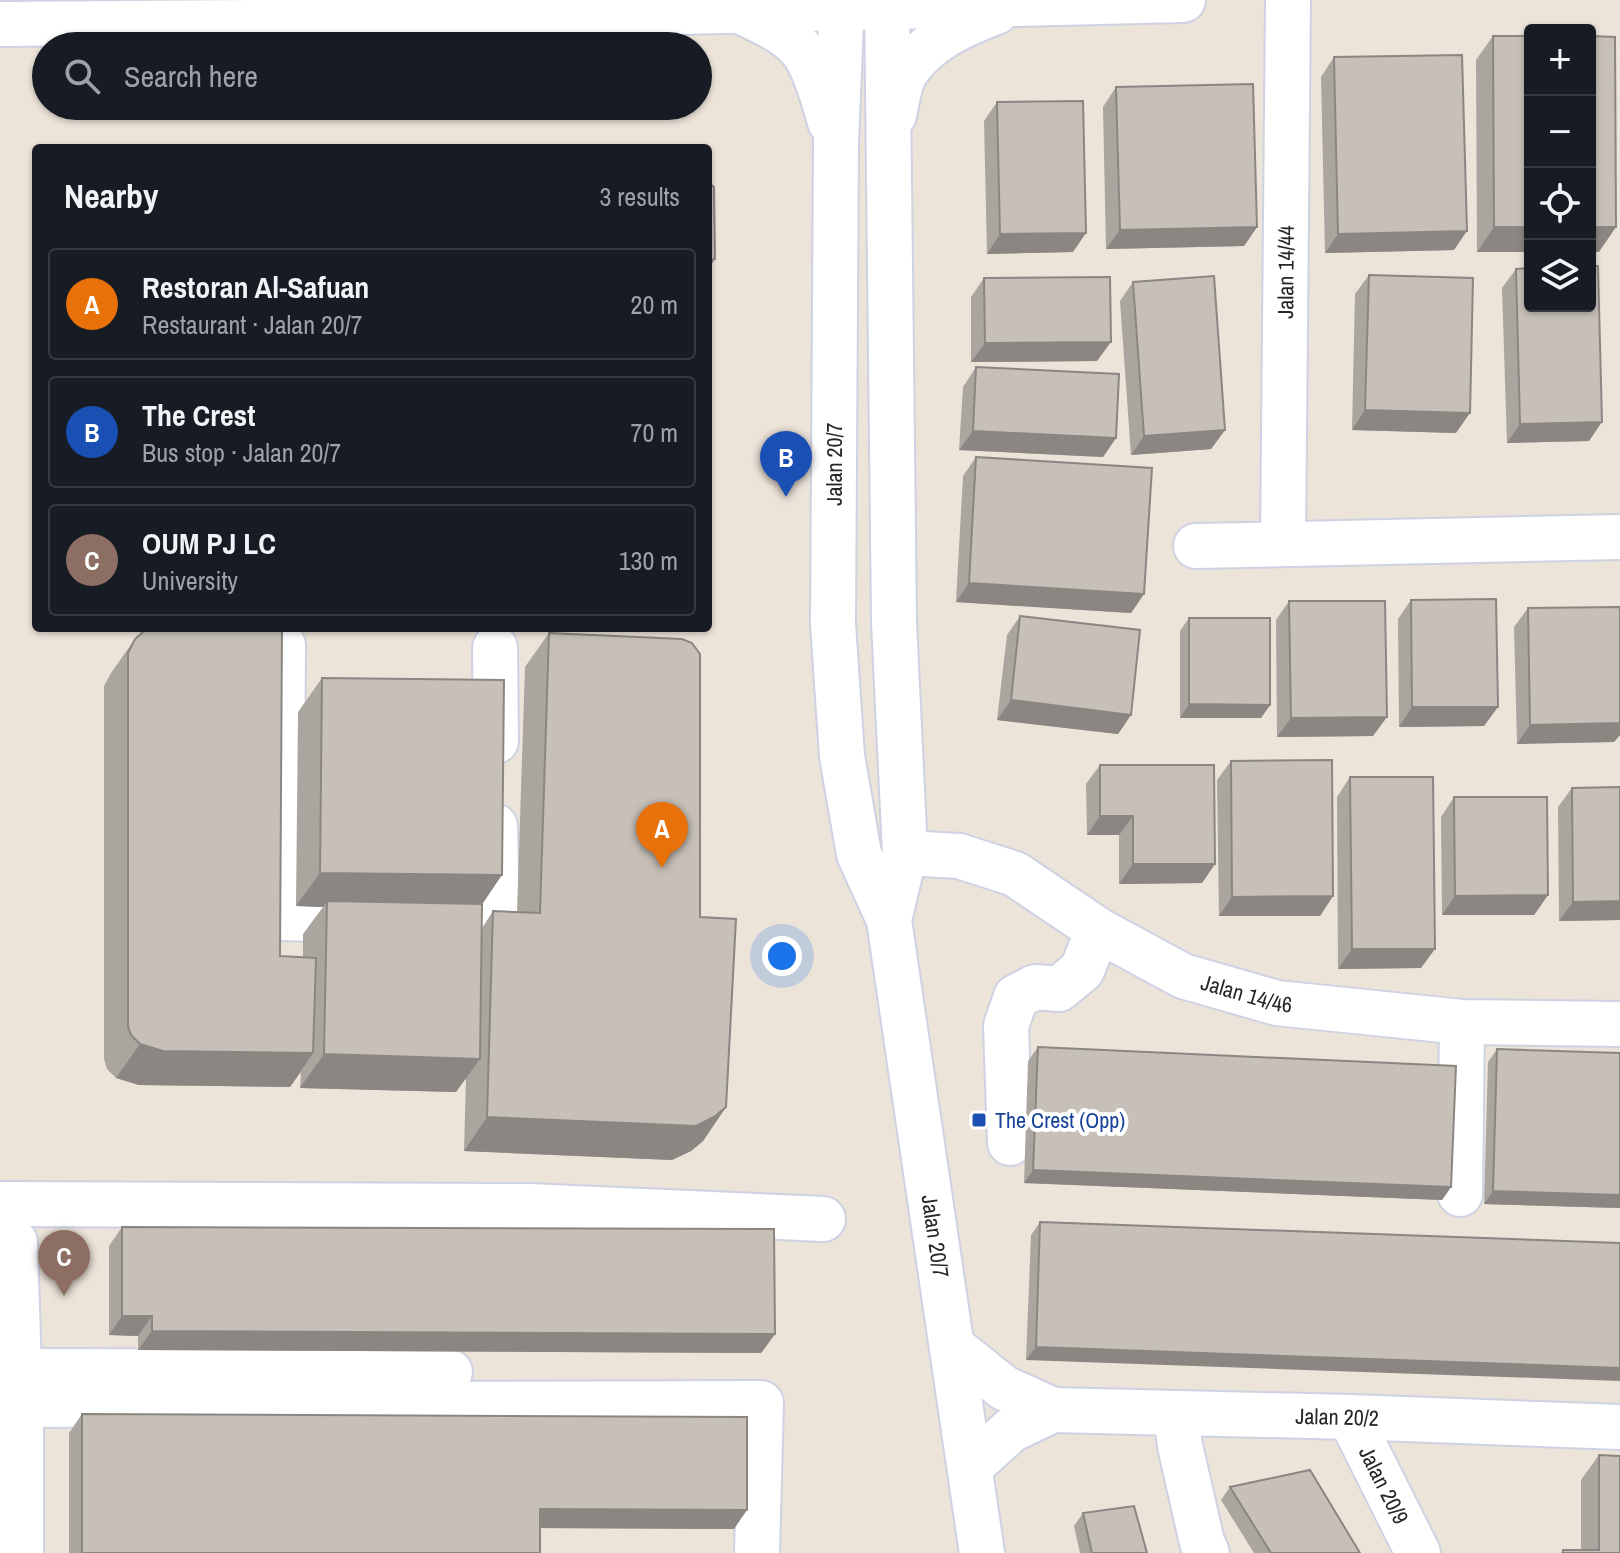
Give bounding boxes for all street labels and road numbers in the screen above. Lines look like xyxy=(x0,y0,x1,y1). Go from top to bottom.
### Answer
street label: Jalan 14/44 xyxy=(1270,225,1301,319)
street label: Jalan 20/7 xyxy=(819,422,849,506)
street label: Jalan 14/46 xyxy=(1198,967,1294,1019)
street label: Jalan 20/7 xyxy=(915,1193,956,1280)
street label: Jalan 20/2 xyxy=(1295,1401,1379,1433)
street label: Jalan 20/9 xyxy=(1352,1441,1416,1529)

